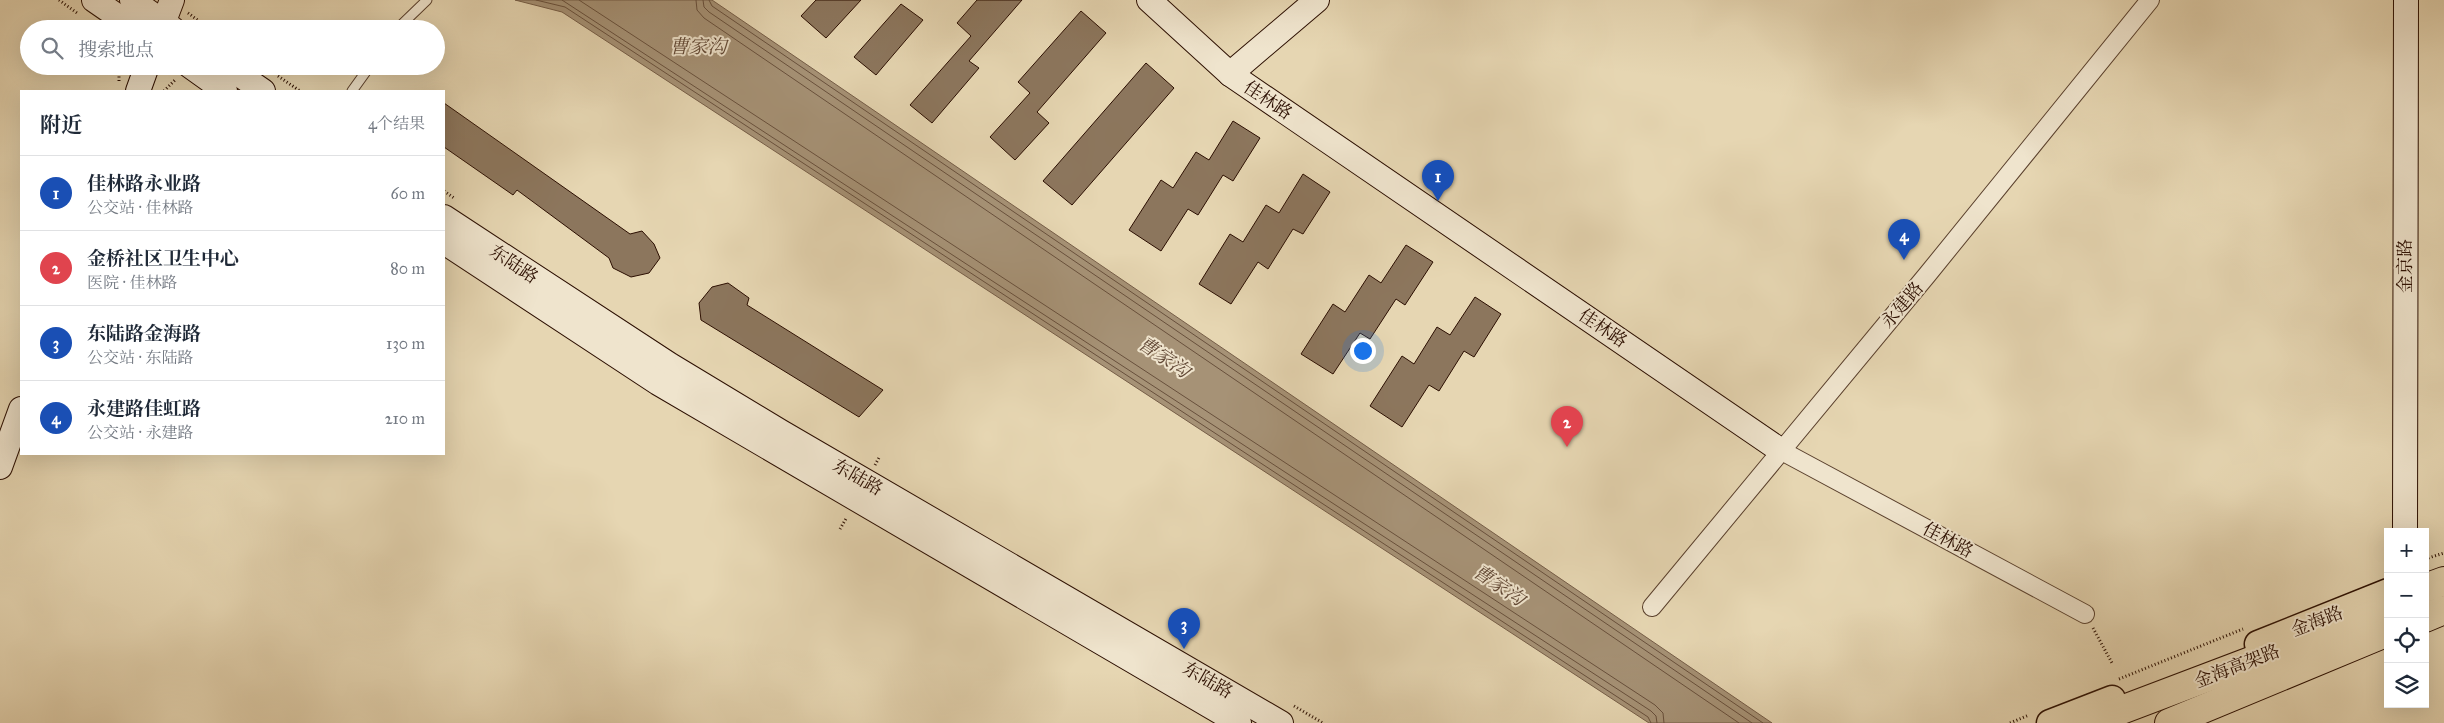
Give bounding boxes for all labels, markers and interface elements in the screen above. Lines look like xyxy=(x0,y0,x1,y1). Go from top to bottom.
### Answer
search box xyxy=(20,20,445,75)
icon: search xyxy=(38,34,66,62)
water label: 曹家沟 xyxy=(669,35,729,58)
text: 搜索地点 xyxy=(78,38,154,61)
street label: 佳林路 xyxy=(1239,76,1297,124)
text: 附近 xyxy=(40,112,82,138)
text: 4个结果 xyxy=(368,114,425,133)
pin: 1 xyxy=(1422,160,1454,201)
text: 佳林路永业路 xyxy=(87,172,201,195)
text: 1 xyxy=(53,184,59,203)
text: 60 m xyxy=(391,184,425,203)
text: 公交站 · 佳林路 xyxy=(87,198,193,217)
pin: 4 xyxy=(1888,219,1920,260)
street label: 金京路 xyxy=(2394,239,2416,293)
street label: 东陆路 xyxy=(485,240,543,288)
text: 金桥社区卫生中心 xyxy=(87,247,239,270)
text: 2 xyxy=(52,259,60,278)
text: 80 m xyxy=(390,259,425,278)
text: 医院 · 佳林路 xyxy=(87,273,177,292)
street label: 永建路 xyxy=(1876,277,1928,333)
street label: 佳林路 xyxy=(1574,304,1632,352)
text: 东陆路金海路 xyxy=(87,322,201,345)
water label: 曹家沟 xyxy=(1134,332,1197,384)
text: 3 xyxy=(53,334,59,353)
text: 130 m xyxy=(386,334,425,353)
your location xyxy=(1350,338,1376,364)
text: 公交站 · 东陆路 xyxy=(87,348,193,367)
text: 永建路佳虹路 xyxy=(87,397,201,420)
pin: 2 xyxy=(1551,406,1583,447)
text: 4 xyxy=(52,409,60,428)
text: 210 m xyxy=(385,409,425,428)
text: 公交站 · 永建路 xyxy=(87,423,193,442)
street label: 东陆路 xyxy=(829,454,887,500)
street label: 佳林路 xyxy=(1919,518,1977,562)
map controls xyxy=(2384,528,2429,708)
button: + xyxy=(2384,528,2429,573)
water label: 曹家沟 xyxy=(1469,560,1532,612)
button: − xyxy=(2384,573,2429,618)
street label: 金海路 xyxy=(2288,601,2346,641)
pin: 3 xyxy=(1168,608,1200,649)
button: locate xyxy=(2384,618,2429,663)
street label: 金海高架路 xyxy=(2191,640,2283,692)
street label: 东陆路 xyxy=(1179,657,1237,703)
button: layers xyxy=(2384,663,2429,708)

